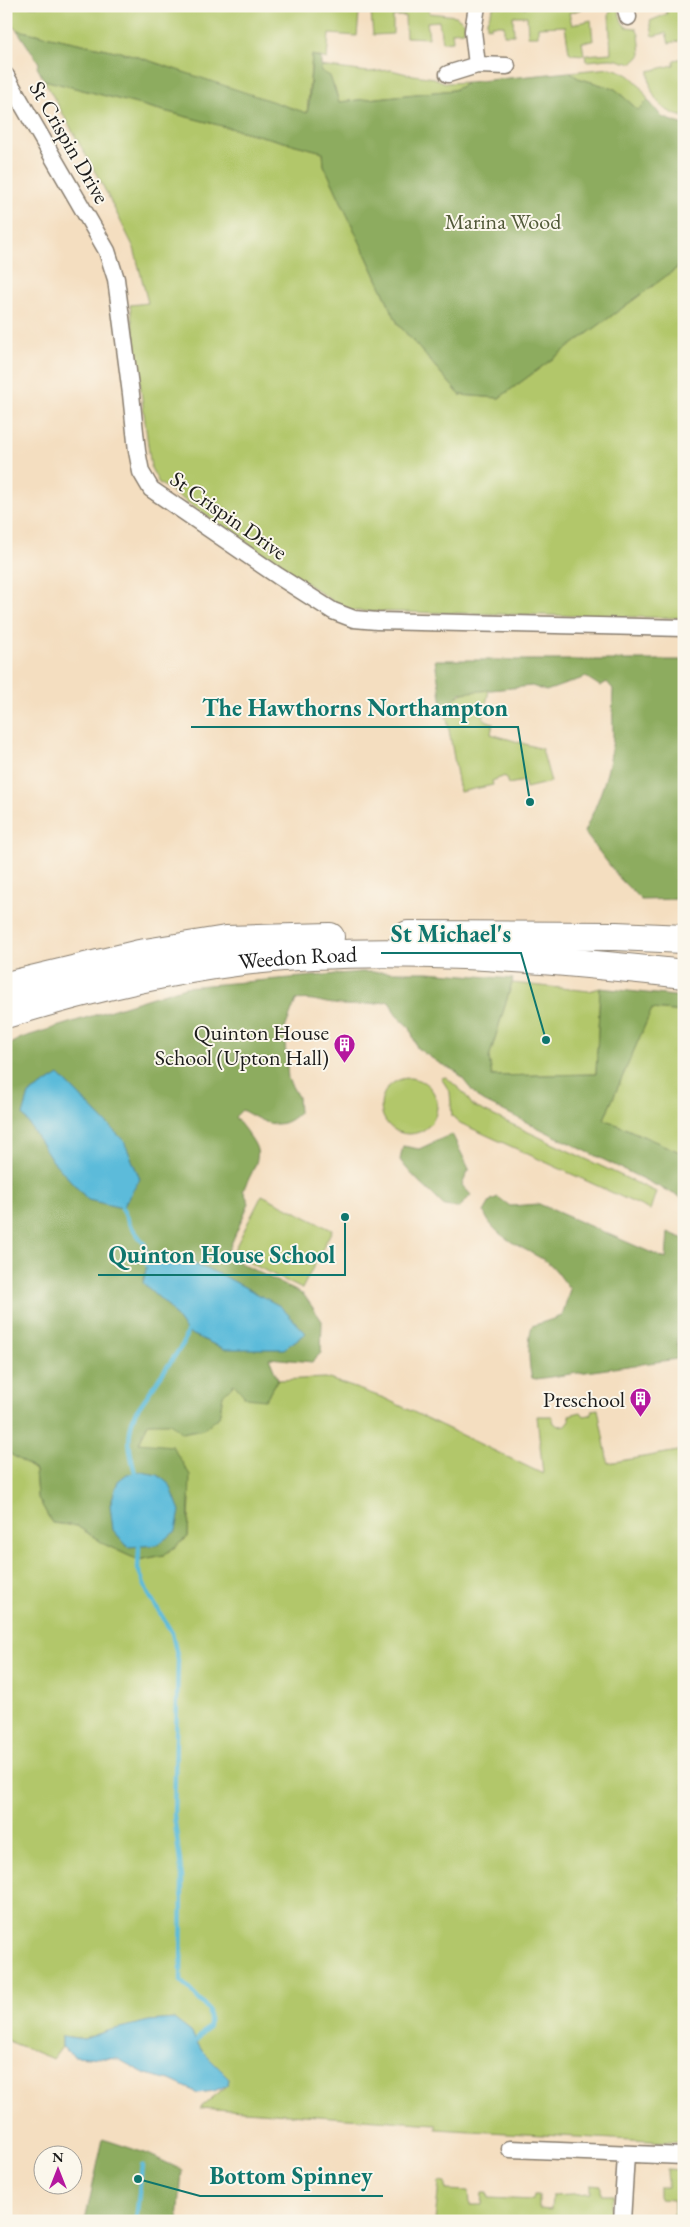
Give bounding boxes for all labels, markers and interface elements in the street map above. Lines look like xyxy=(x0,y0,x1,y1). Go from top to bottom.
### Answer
street label: St Crispin Drive xyxy=(23,76,117,209)
park label: Marina Wood xyxy=(445,207,562,236)
street label: St Crispin Drive xyxy=(164,464,293,567)
callout: The Hawthorns Northampton xyxy=(191,688,518,727)
text: The Hawthorns Northampton xyxy=(202,692,508,723)
callout: St Michael's xyxy=(381,914,521,953)
text: St Michael's xyxy=(391,918,511,949)
street label: Weedon Road xyxy=(237,939,358,976)
place label: Quinton House School (Upton Hall) xyxy=(155,1018,329,1072)
building icon: Quinton House School (Upton Hall) xyxy=(333,1033,357,1064)
callout: Quinton House School xyxy=(98,1236,345,1275)
text: Quinton House School xyxy=(109,1239,336,1270)
place label: Preschool xyxy=(543,1385,625,1414)
building icon: Preschool xyxy=(629,1387,653,1418)
north arrow xyxy=(32,2144,82,2194)
text: N xyxy=(52,2148,64,2166)
callout: Bottom Spinney xyxy=(200,2157,383,2196)
text: Bottom Spinney xyxy=(210,2160,373,2192)

